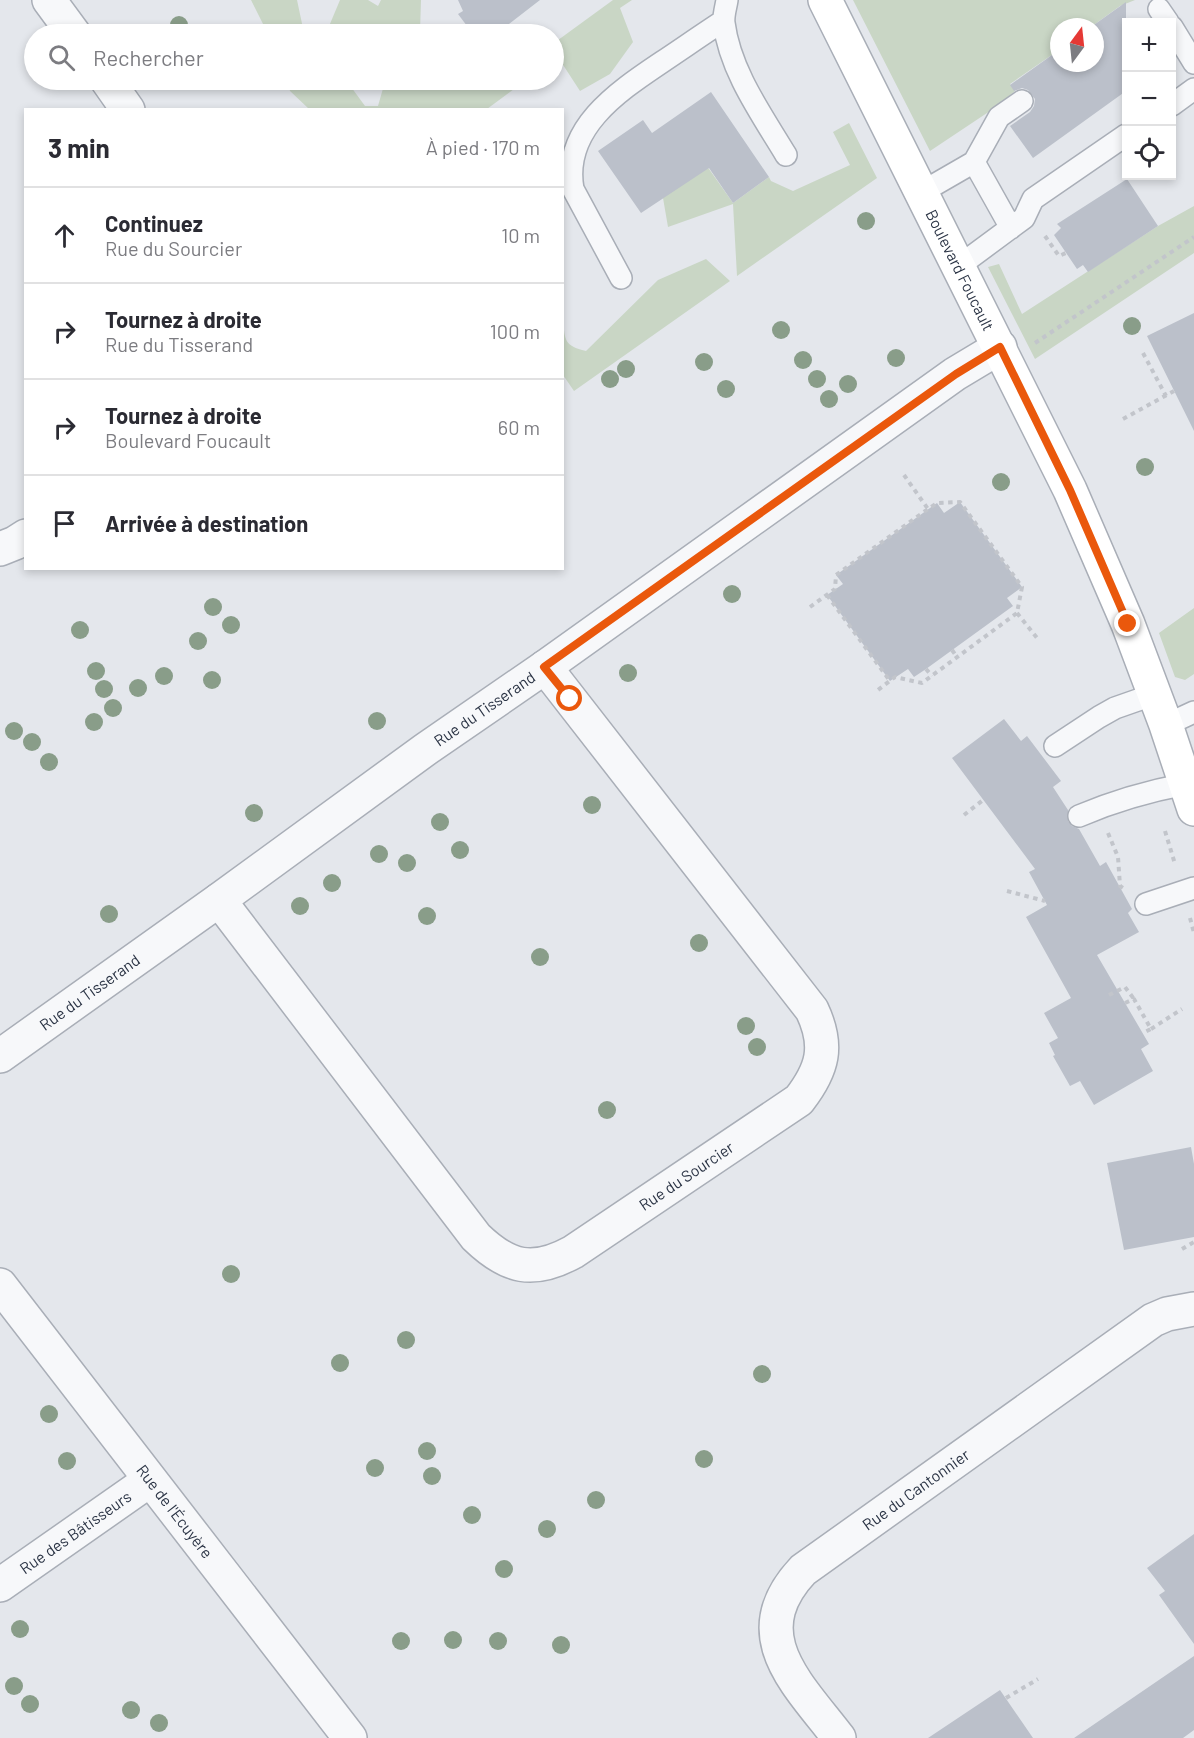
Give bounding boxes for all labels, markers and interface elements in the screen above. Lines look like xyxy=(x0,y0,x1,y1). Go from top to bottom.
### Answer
north arrow xyxy=(1050,18,1104,72)
map controls xyxy=(1122,18,1176,180)
button: + xyxy=(1122,18,1176,72)
search box xyxy=(24,24,564,90)
icon: search xyxy=(45,41,78,74)
text: Rechercher xyxy=(93,44,204,70)
button: − xyxy=(1122,72,1176,126)
button: locate xyxy=(1122,126,1176,180)
text: 3 min xyxy=(48,132,110,163)
text: À pied · 170 m xyxy=(426,135,540,159)
street label: Boulevard Foucault xyxy=(922,206,999,334)
text: Continuez xyxy=(105,210,203,236)
icon: ahead xyxy=(48,219,81,252)
text: 10 m xyxy=(501,223,540,247)
text: Rue du Sourcier xyxy=(105,236,242,260)
text: Tournez à droite xyxy=(105,306,262,332)
icon: right xyxy=(48,315,81,348)
text: 100 m xyxy=(490,319,540,343)
text: Rue du Tisserand xyxy=(105,332,253,356)
text: Tournez à droite xyxy=(105,402,262,428)
icon: right xyxy=(48,411,81,444)
text: 60 m xyxy=(498,415,540,439)
text: Boulevard Foucault xyxy=(105,428,271,452)
icon: arrive xyxy=(48,507,81,540)
text: Arrivée à destination xyxy=(105,510,308,536)
route end xyxy=(1114,610,1140,636)
street label: Rue du Tisserand xyxy=(430,667,538,750)
route start xyxy=(556,685,582,711)
street label: Rue du Tisserand xyxy=(36,950,143,1034)
street label: Rue du Sourcier xyxy=(635,1137,737,1214)
street label: Rue du Cantonnier xyxy=(858,1444,973,1534)
street label: Rue de l'Écuyère xyxy=(133,1461,217,1561)
street label: Rue des Bâtisseurs xyxy=(16,1486,135,1577)

